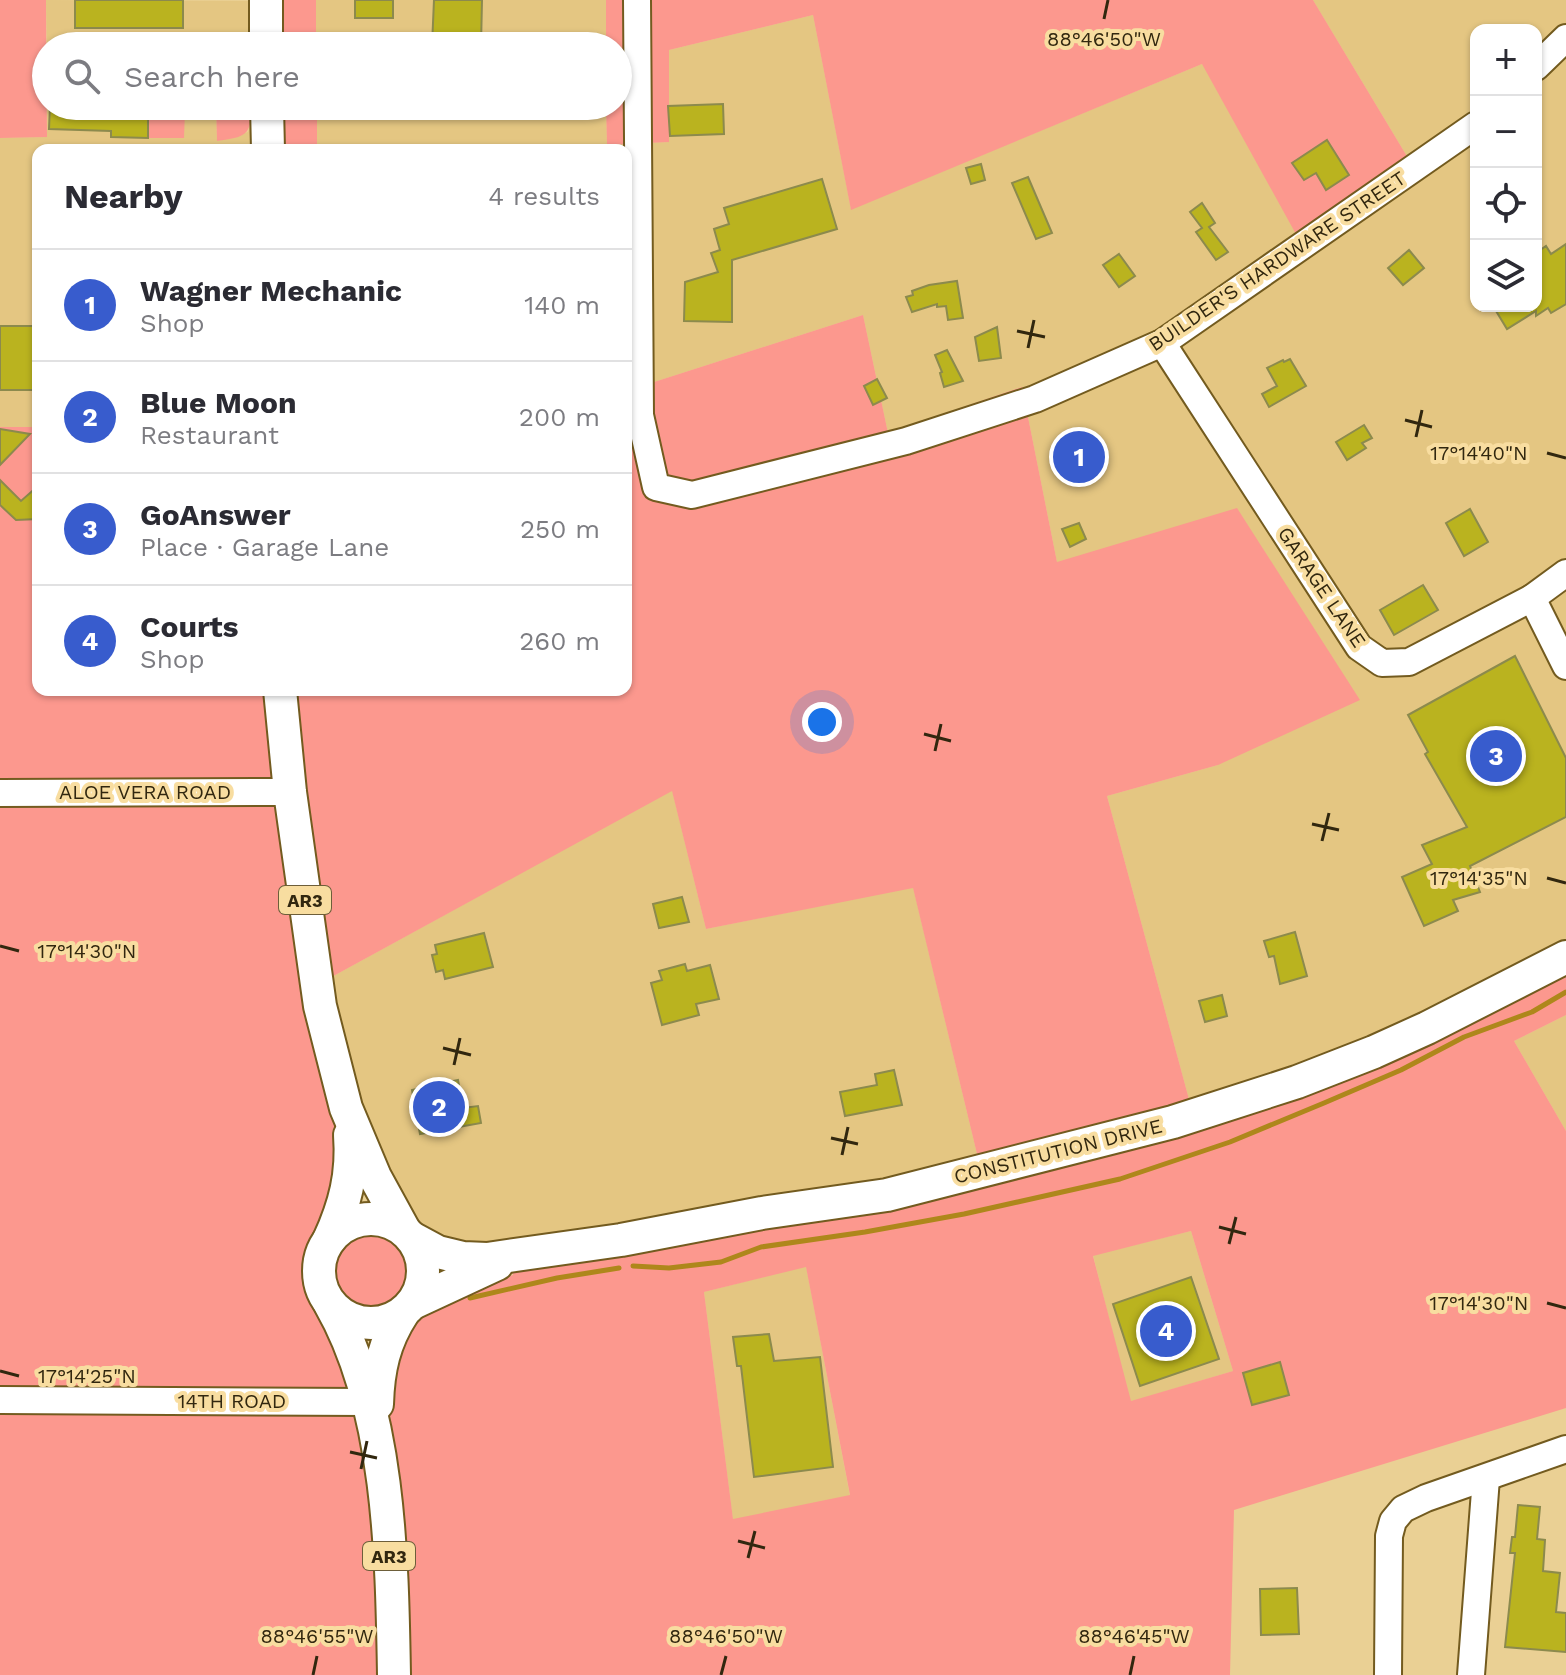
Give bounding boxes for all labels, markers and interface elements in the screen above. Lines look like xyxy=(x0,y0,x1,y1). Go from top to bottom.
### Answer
map controls xyxy=(1470,24,1542,312)
button: + xyxy=(1470,24,1542,96)
text: 88°46'50"W xyxy=(1047,27,1161,51)
search box xyxy=(32,32,632,120)
icon: search xyxy=(60,54,104,98)
text: Search here xyxy=(124,59,300,94)
button: − xyxy=(1470,96,1542,168)
street label: BUILDER'S HARDWARE STREET xyxy=(1144,166,1410,356)
button: locate xyxy=(1470,168,1542,240)
text: Nearby xyxy=(64,176,183,216)
text: 4 results xyxy=(488,181,600,211)
button: layers xyxy=(1470,240,1542,312)
text: Wagner Mechanic xyxy=(140,273,402,308)
text: 1 xyxy=(84,290,96,320)
text: 140 m xyxy=(524,290,600,320)
text: Shop xyxy=(140,308,205,338)
text: Blue Moon xyxy=(140,385,297,420)
text: 2 xyxy=(82,402,98,432)
text: 200 m xyxy=(519,402,600,432)
text: Restaurant xyxy=(140,420,279,450)
pin: 1 xyxy=(1053,427,1105,487)
text: 17°14'40"N xyxy=(1430,441,1528,465)
text: GoAnswer xyxy=(140,497,291,532)
text: 3 xyxy=(82,514,98,544)
text: 250 m xyxy=(520,514,600,544)
street label: GARAGE LANE xyxy=(1273,522,1371,652)
text: Place · Garage Lane xyxy=(140,532,389,562)
text: Courts xyxy=(140,609,239,644)
text: 4 xyxy=(82,626,98,656)
text: 260 m xyxy=(519,626,600,656)
text: Shop xyxy=(140,644,205,674)
your location xyxy=(802,702,842,742)
pin: 3 xyxy=(1470,726,1522,786)
street label: ALOE VERA ROAD xyxy=(59,780,231,804)
text: 17°14'35"N xyxy=(1430,866,1528,890)
road number: AR3 xyxy=(279,886,331,914)
text: 17°14'30"N xyxy=(38,939,136,963)
pin: 2 xyxy=(413,1077,465,1137)
street label: CONSTITUTION DRIVE xyxy=(951,1114,1165,1188)
text: 17°14'30"N xyxy=(1430,1291,1528,1315)
pin: 4 xyxy=(1140,1301,1192,1361)
text: 17°14'25"N xyxy=(38,1364,136,1388)
street label: 14TH ROAD xyxy=(178,1389,286,1413)
road number: AR3 xyxy=(363,1542,415,1570)
text: 88°46'55"W xyxy=(261,1624,373,1648)
text: 88°46'50"W xyxy=(669,1624,783,1648)
text: 88°46'45"W xyxy=(1078,1624,1190,1648)

